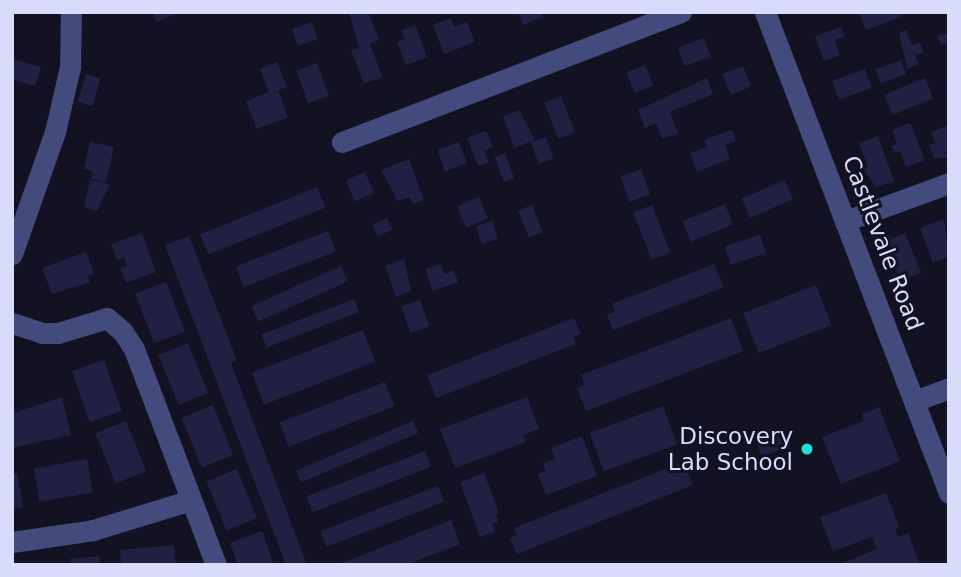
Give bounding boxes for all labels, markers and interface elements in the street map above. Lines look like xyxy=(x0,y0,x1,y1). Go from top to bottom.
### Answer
street label: Castlevale Road xyxy=(837,152,929,334)
place label: Discovery Lab School xyxy=(668,422,793,476)
marker: Discovery Lab School xyxy=(799,441,815,457)

